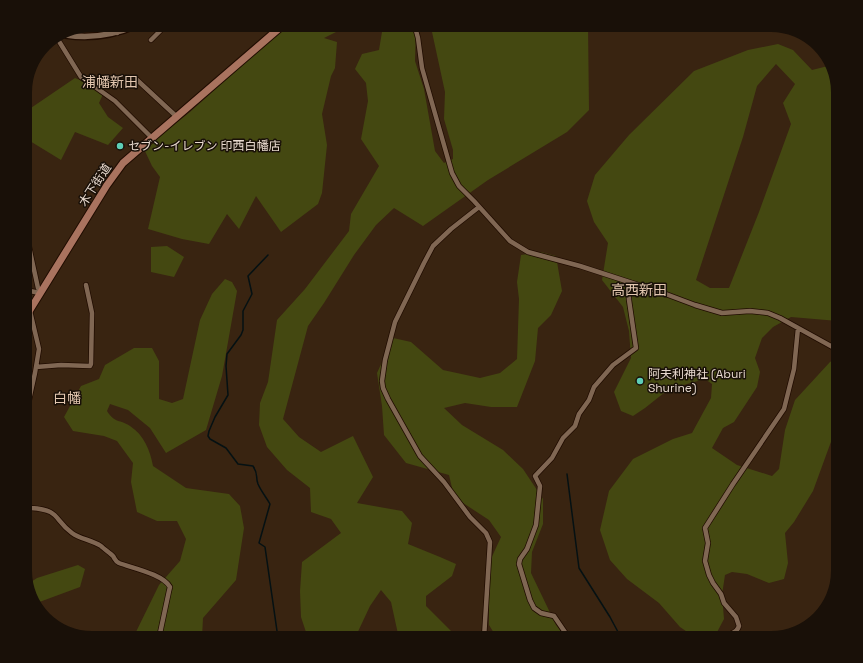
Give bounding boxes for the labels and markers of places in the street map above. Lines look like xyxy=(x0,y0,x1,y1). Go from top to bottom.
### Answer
place label: セブン-イレブン 印西白幡店 xyxy=(128,138,281,154)
marker: セブン-イレブン 印西白幡店 xyxy=(115,141,125,151)
place label: 阿夫利神社 (Aburi Shurine) xyxy=(648,366,746,396)
marker: 阿夫利神社 (Aburi Shurine) xyxy=(635,376,645,386)

